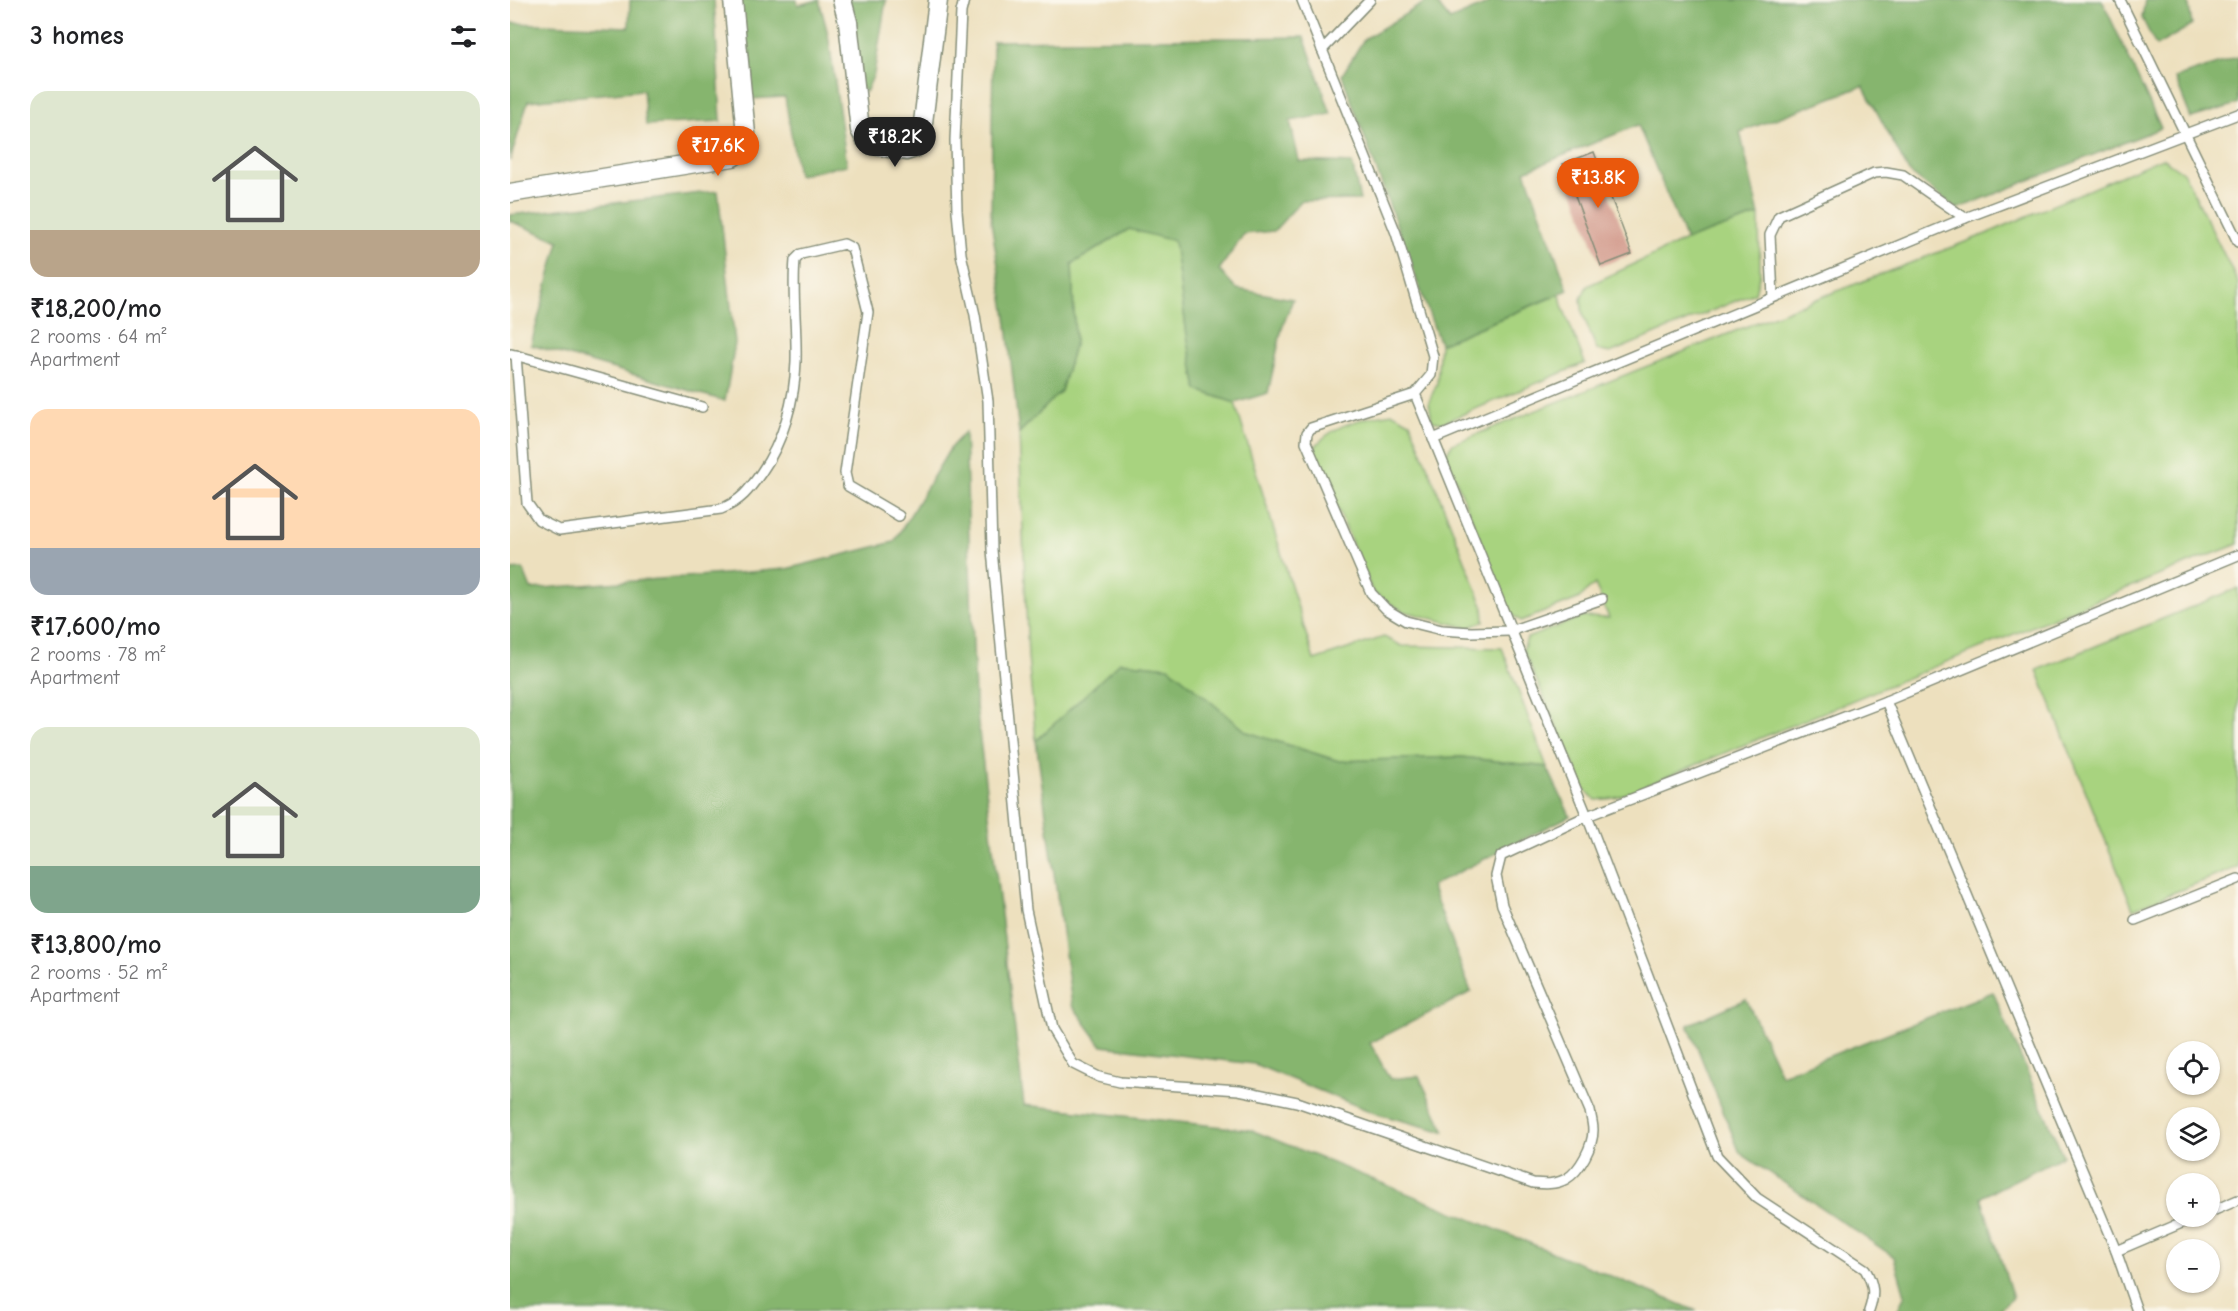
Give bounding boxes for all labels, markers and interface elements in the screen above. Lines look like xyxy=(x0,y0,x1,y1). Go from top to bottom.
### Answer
icon: filters xyxy=(447,20,480,53)
text: 3 homes xyxy=(30,21,124,51)
pin: ₹18.2K xyxy=(846,117,944,168)
text: ₹18.2K xyxy=(868,125,922,148)
pin: ₹17.6K xyxy=(669,126,767,177)
icon: home xyxy=(201,130,309,238)
text: ₹17.6K xyxy=(691,134,745,157)
pin: ₹13.8K xyxy=(1549,158,1647,209)
text: ₹13.8K xyxy=(1571,166,1625,189)
text: ₹18,200/mo xyxy=(30,294,162,324)
text: 2 rooms · 64 m² xyxy=(30,325,166,348)
text: Apartment xyxy=(30,348,120,371)
icon: home xyxy=(201,448,309,556)
text: ₹17,600/mo xyxy=(30,612,161,642)
text: 2 rooms · 78 m² xyxy=(30,643,166,666)
text: Apartment xyxy=(30,666,120,689)
icon: home xyxy=(201,766,309,874)
text: ₹13,800/mo xyxy=(30,930,161,960)
text: 2 rooms · 52 m² xyxy=(30,961,167,984)
text: Apartment xyxy=(30,984,120,1007)
map controls xyxy=(2166,1041,2220,1293)
button: locate xyxy=(2166,1041,2220,1095)
button: layers xyxy=(2166,1107,2220,1161)
button: + xyxy=(2166,1173,2220,1227)
button: − xyxy=(2166,1239,2220,1293)

